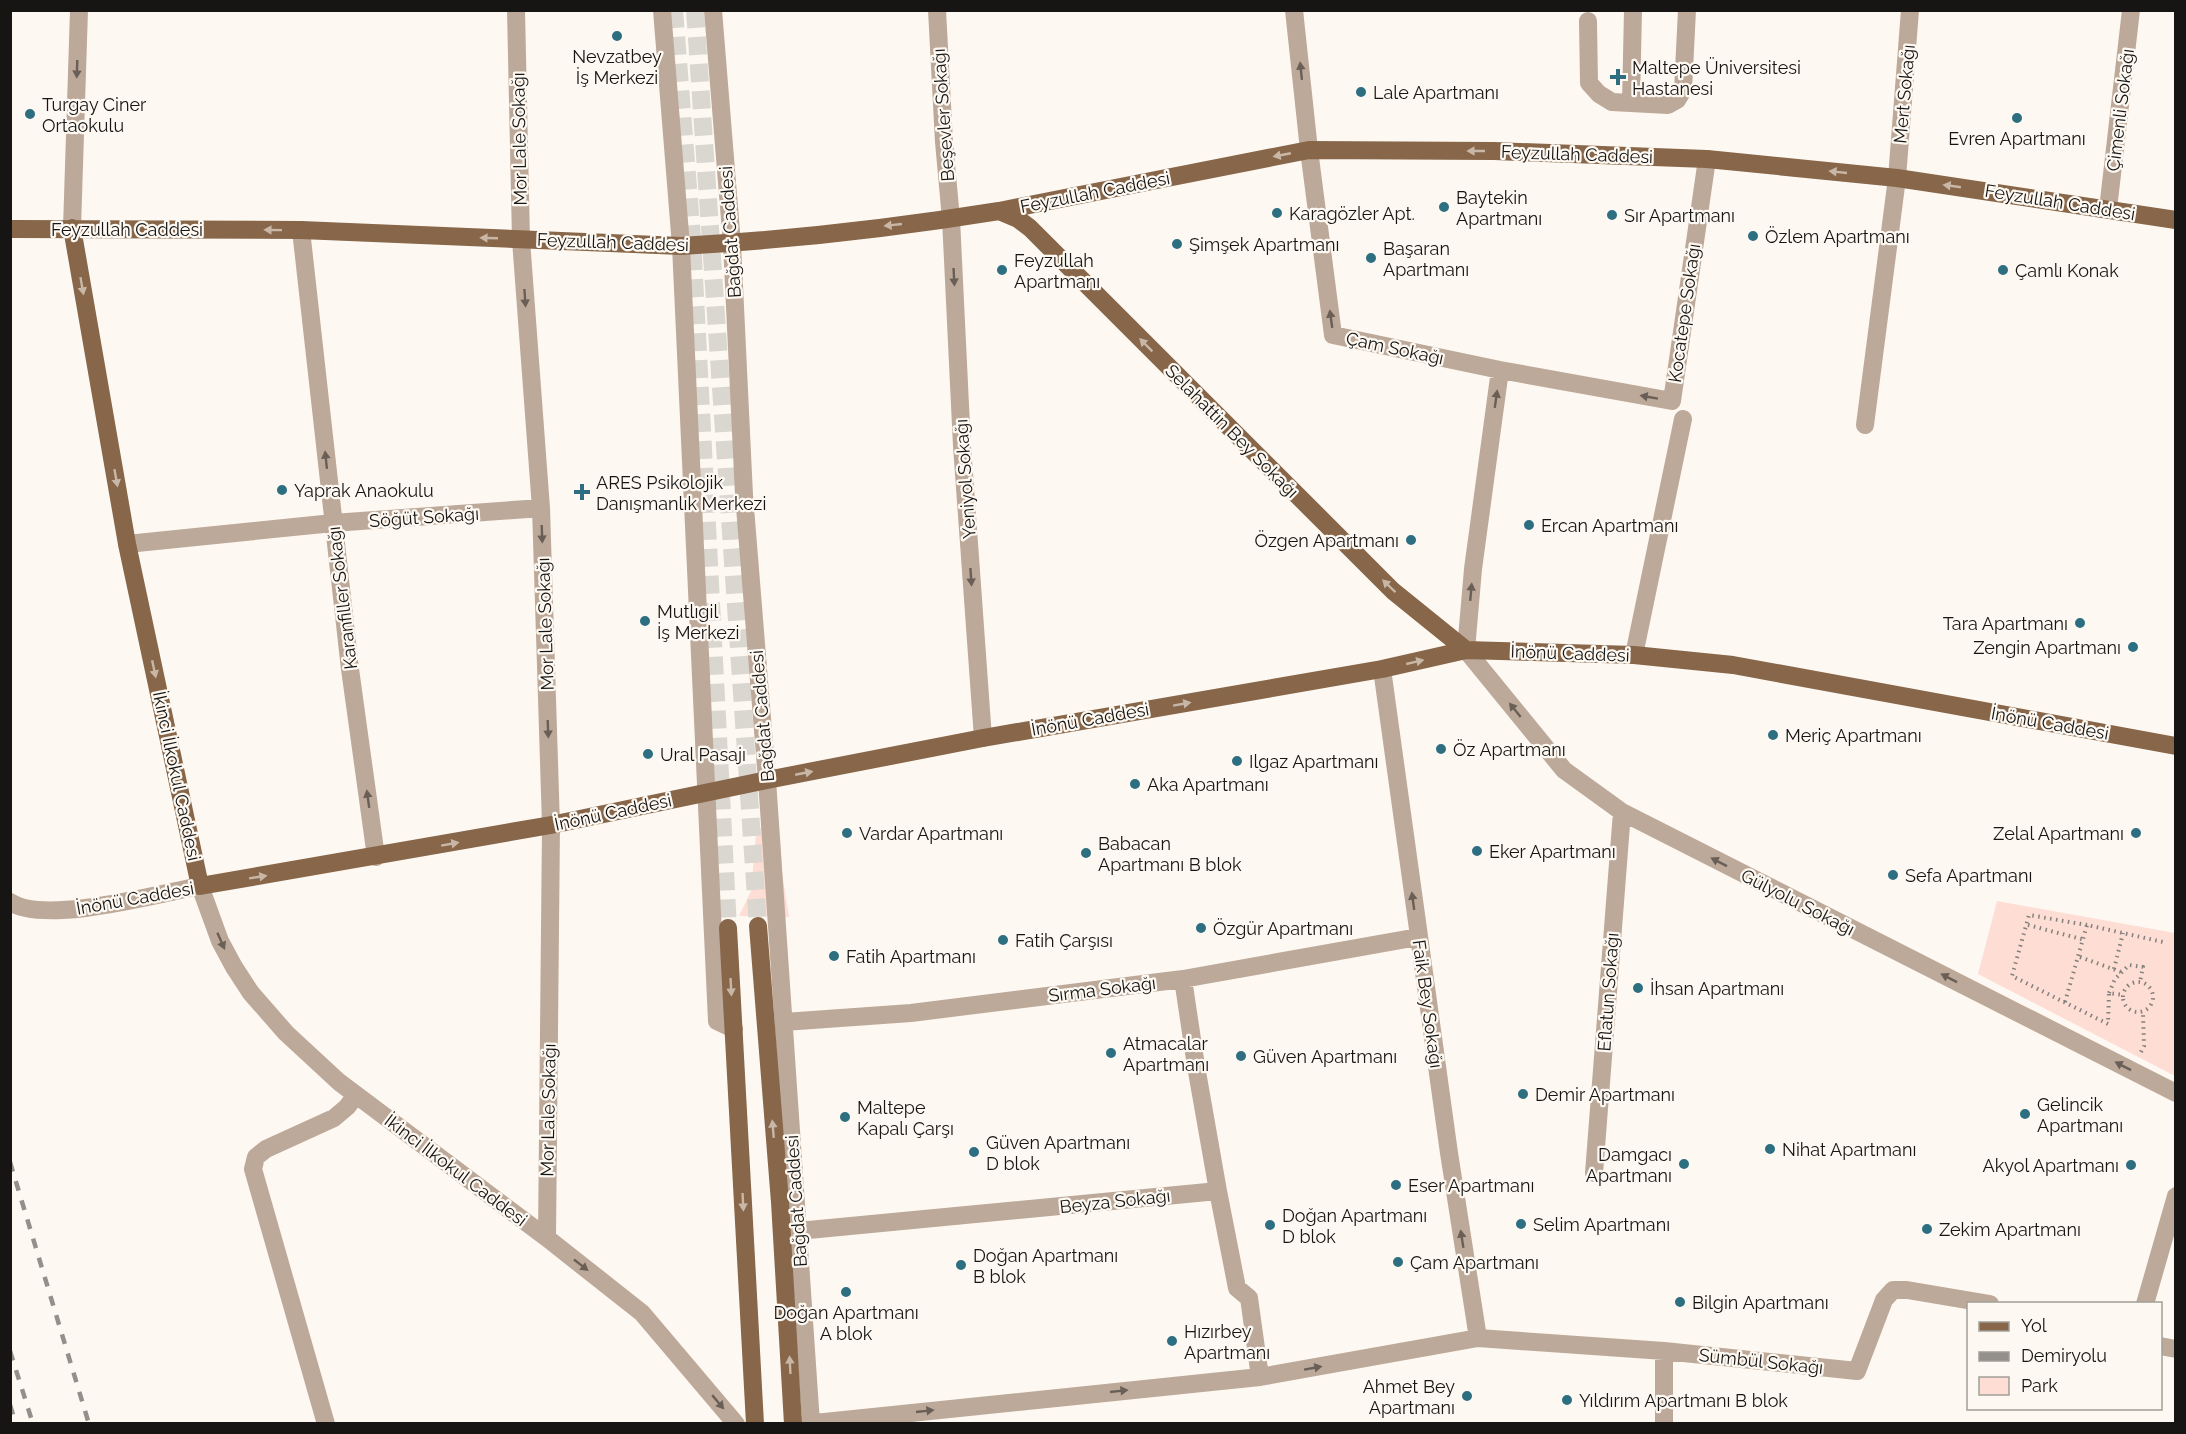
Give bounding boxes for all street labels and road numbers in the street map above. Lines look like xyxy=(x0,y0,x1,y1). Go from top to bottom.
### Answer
street label: Mert Sokağı xyxy=(1889,44,1919,144)
street label: Beşevler Sokağı xyxy=(928,48,958,182)
street label: Çimenli Sokağı xyxy=(2102,48,2138,172)
street label: Mor Lale Sokağı xyxy=(507,72,531,206)
street label: Feyzullah Caddesi xyxy=(1501,141,1653,167)
street label: Bağdat Caddesi xyxy=(715,165,745,299)
street label: Feyzullah Caddesi xyxy=(1018,167,1172,217)
street label: Feyzullah Caddesi xyxy=(1983,180,2137,224)
street label: Feyzullah Caddesi xyxy=(51,219,203,240)
street label: Feyzullah Caddesi xyxy=(537,229,689,255)
street label: Kocatepe Sokağı xyxy=(1664,242,1704,384)
street label: Çam Sokağı xyxy=(1344,327,1446,369)
street label: Selahattin Bey Sokağı xyxy=(1161,360,1303,502)
street label: Yeniyol Sokağı xyxy=(950,418,980,540)
street label: Söğüt Sokağı xyxy=(368,503,480,531)
street label: Karanfiller Sokağı xyxy=(323,525,361,671)
street label: Mor Lale Sokağı xyxy=(532,557,558,691)
street label: İnönü Caddesi xyxy=(1510,640,1630,666)
street label: Bağdat Caddesi xyxy=(746,649,778,783)
street label: İkinci İlkokul Caddesi xyxy=(149,689,205,863)
street label: İnönü Caddesi xyxy=(1029,698,1151,740)
street label: İnönü Caddesi xyxy=(1989,702,2111,744)
street label: İnönü Caddesi xyxy=(553,789,673,835)
street label: Gülyolu Sokağı xyxy=(1738,864,1858,940)
street label: İnönü Caddesi xyxy=(74,877,196,919)
street label: Eflatun Sokağı xyxy=(1593,932,1623,1052)
street label: Faik Bey Sokağı xyxy=(1409,938,1447,1070)
street label: Sırma Sokağı xyxy=(1047,972,1157,1006)
street label: Mor Lale Sokağı xyxy=(536,1043,560,1177)
street label: İkinci İlkokul Caddesi xyxy=(381,1110,531,1230)
street label: Bağdat Caddesi xyxy=(781,1134,811,1268)
street label: Beyza Sokağı xyxy=(1059,1185,1171,1217)
street label: Sümbül Sokağı xyxy=(1698,1344,1824,1378)

